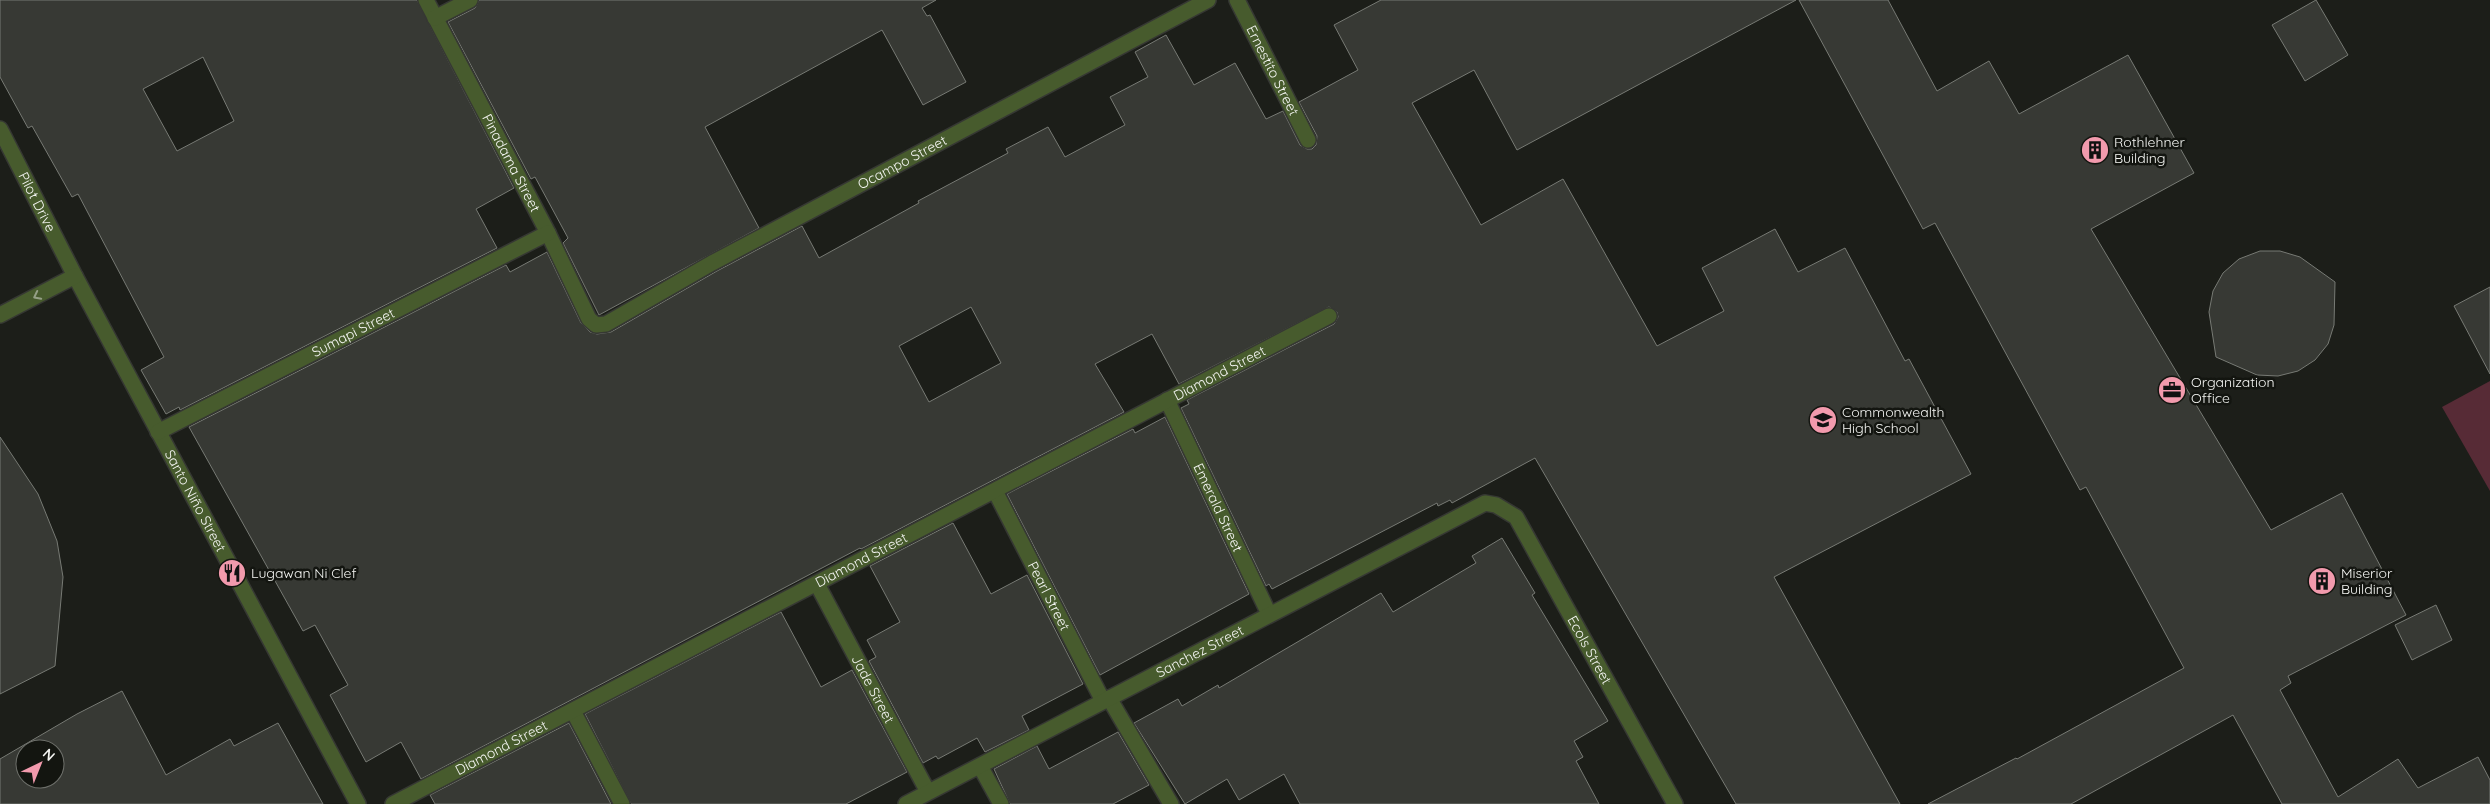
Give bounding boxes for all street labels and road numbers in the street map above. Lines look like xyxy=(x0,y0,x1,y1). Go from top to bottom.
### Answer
street label: Ernestito Street xyxy=(1242,22,1303,119)
street label: Pinadama Street xyxy=(478,111,545,215)
street label: Ocampo Street xyxy=(854,131,950,193)
street label: Pilot Drive xyxy=(14,169,60,235)
street label: Sumapi Street xyxy=(309,304,398,361)
street label: Diamond Street xyxy=(1170,342,1269,405)
street label: Santo Niño Street xyxy=(161,447,230,555)
street label: Emerald Street xyxy=(1189,460,1247,555)
street label: Diamond Street xyxy=(812,528,911,591)
street label: Pearl Street xyxy=(1024,558,1074,634)
street label: Ecols Street xyxy=(1563,612,1616,688)
street label: Sanchez Street xyxy=(1153,621,1247,682)
street label: Jade Street xyxy=(847,652,899,727)
street label: Diamond Street xyxy=(452,716,551,779)

